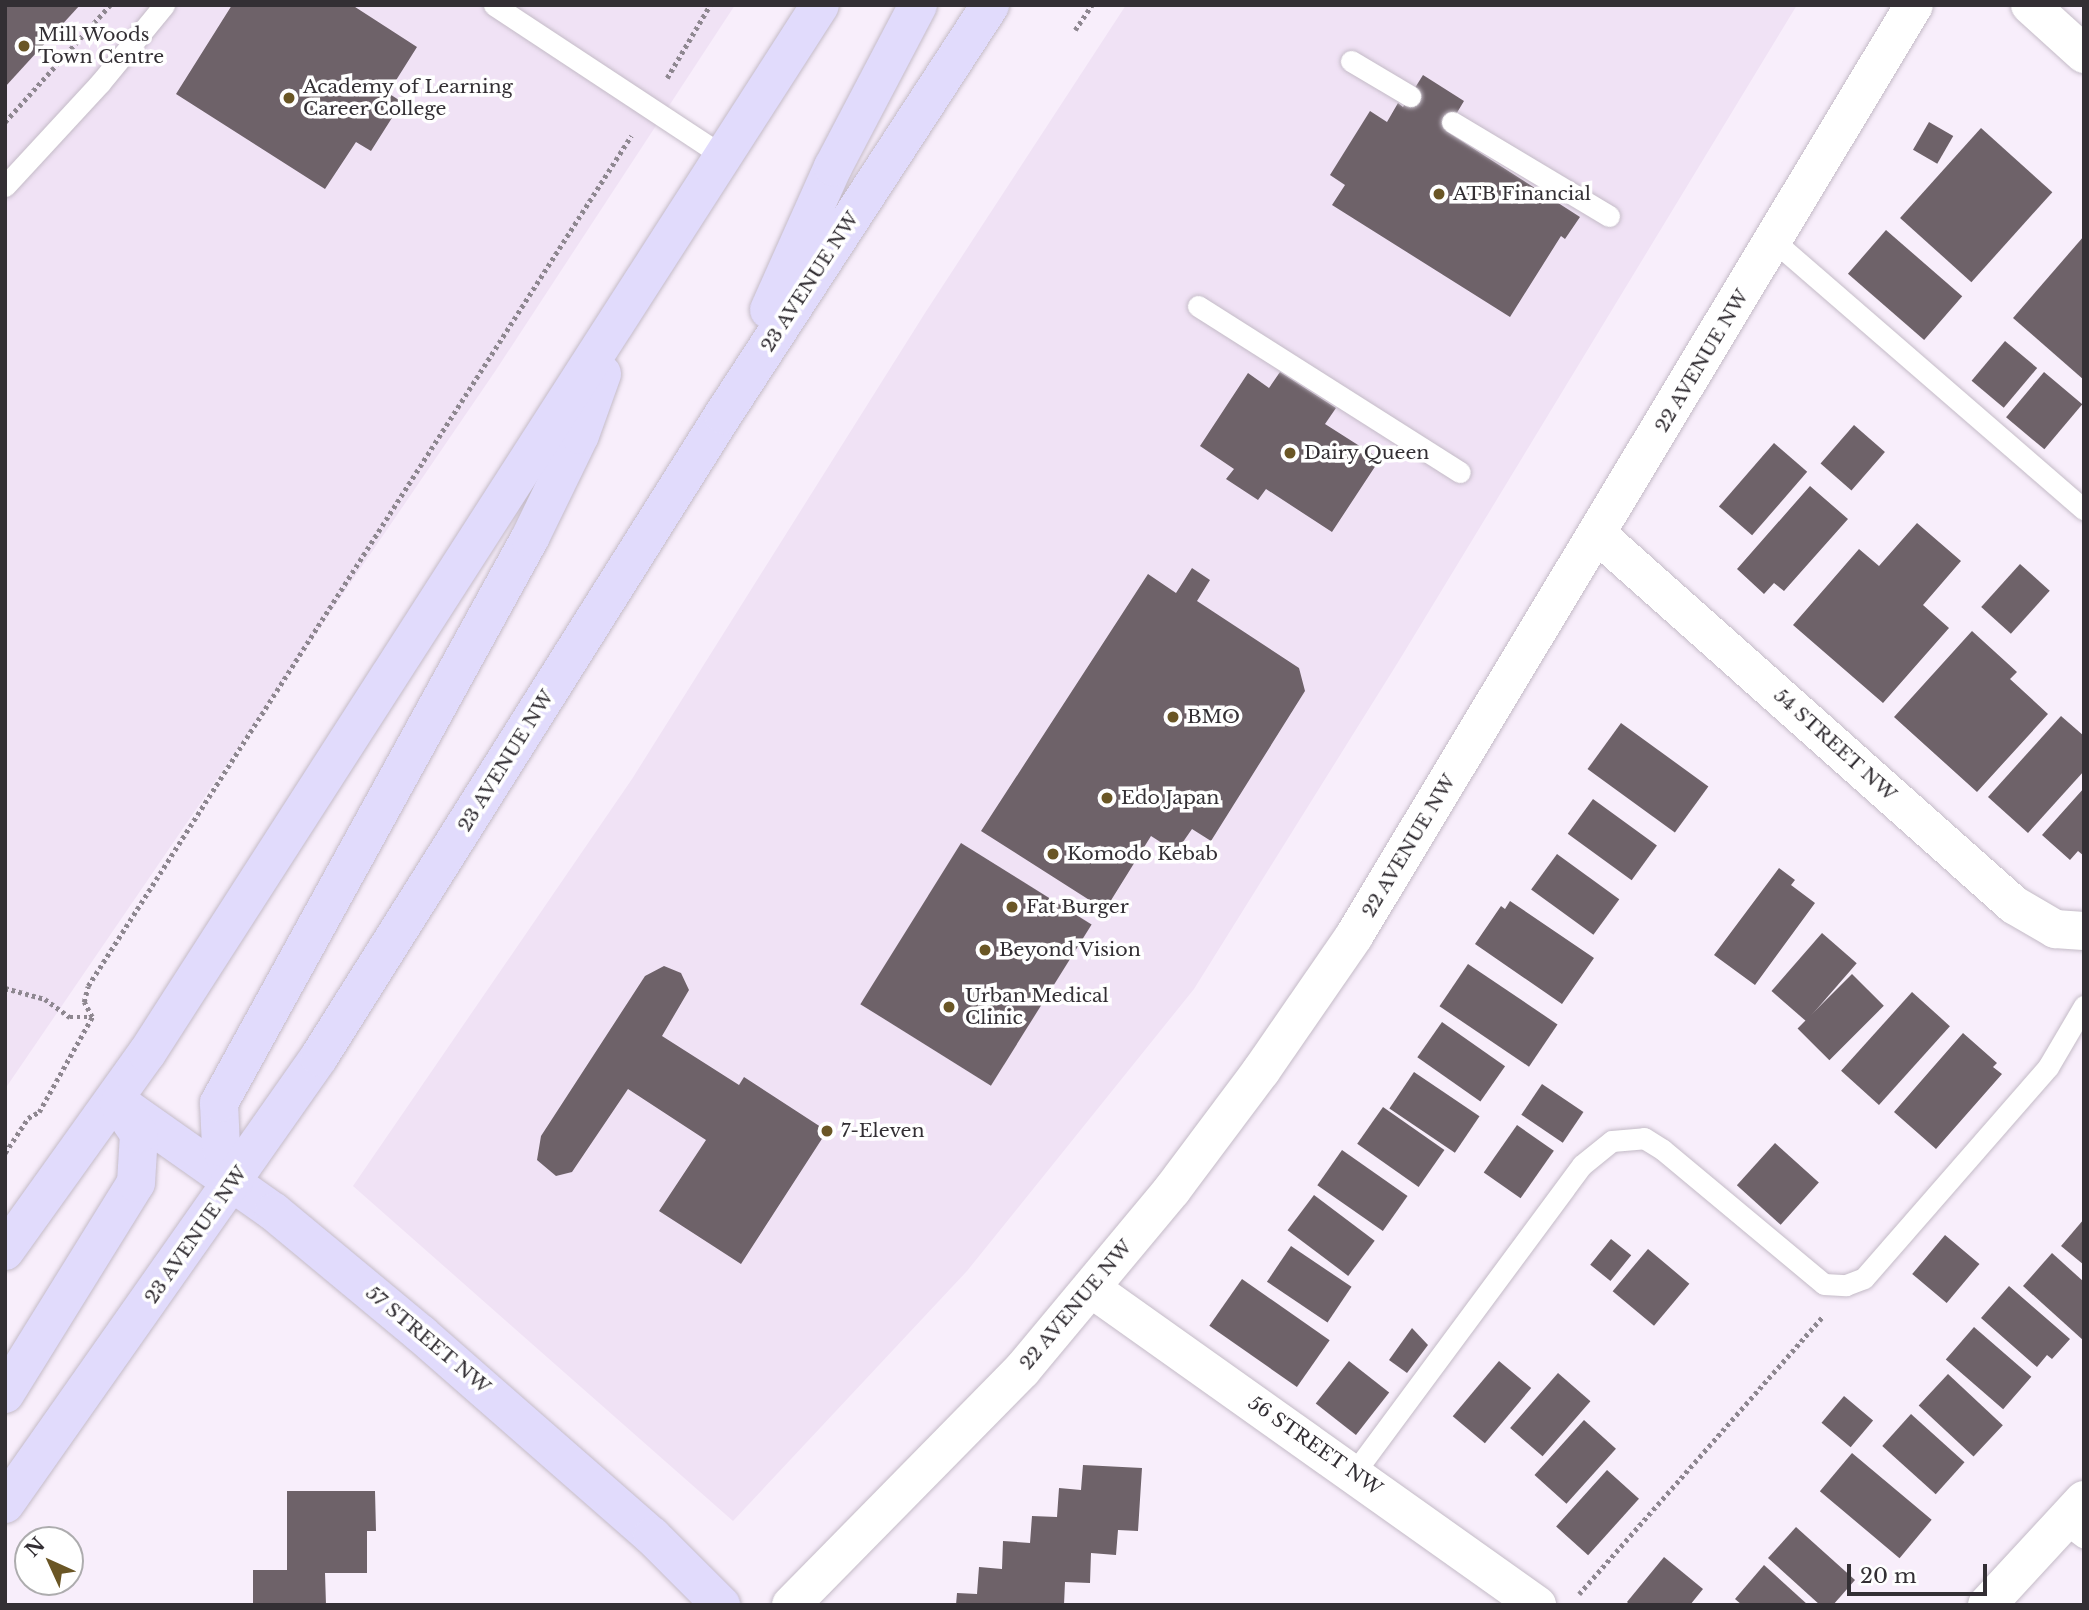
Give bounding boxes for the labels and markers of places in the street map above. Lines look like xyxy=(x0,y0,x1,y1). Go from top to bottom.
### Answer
place label: Mill Woods Town Centre xyxy=(38,24,164,68)
marker: Mill Woods Town Centre xyxy=(16,38,32,54)
place label: Academy of Learning Career College xyxy=(303,76,513,120)
marker: Academy of Learning Career College xyxy=(281,90,297,106)
place label: ATB Financial xyxy=(1453,183,1591,205)
marker: ATB Financial xyxy=(1431,186,1447,202)
place label: Dairy Queen xyxy=(1304,442,1430,464)
marker: Dairy Queen xyxy=(1282,445,1298,461)
place label: BMO xyxy=(1187,706,1240,728)
marker: BMO xyxy=(1165,709,1181,725)
place label: Edo Japan xyxy=(1121,787,1219,809)
marker: Edo Japan xyxy=(1099,790,1115,806)
place label: Komodo Kebab xyxy=(1067,843,1218,865)
marker: Komodo Kebab xyxy=(1045,846,1061,862)
place label: Fat Burger xyxy=(1026,896,1129,918)
marker: Fat Burger xyxy=(1004,899,1020,915)
place label: Beyond Vision xyxy=(999,939,1142,961)
marker: Beyond Vision xyxy=(977,942,993,958)
place label: Urban Medical Clinic xyxy=(965,985,1109,1029)
marker: Urban Medical Clinic xyxy=(939,997,959,1017)
place label: 7-Eleven xyxy=(841,1120,925,1142)
marker: 7-Eleven xyxy=(819,1123,835,1139)

